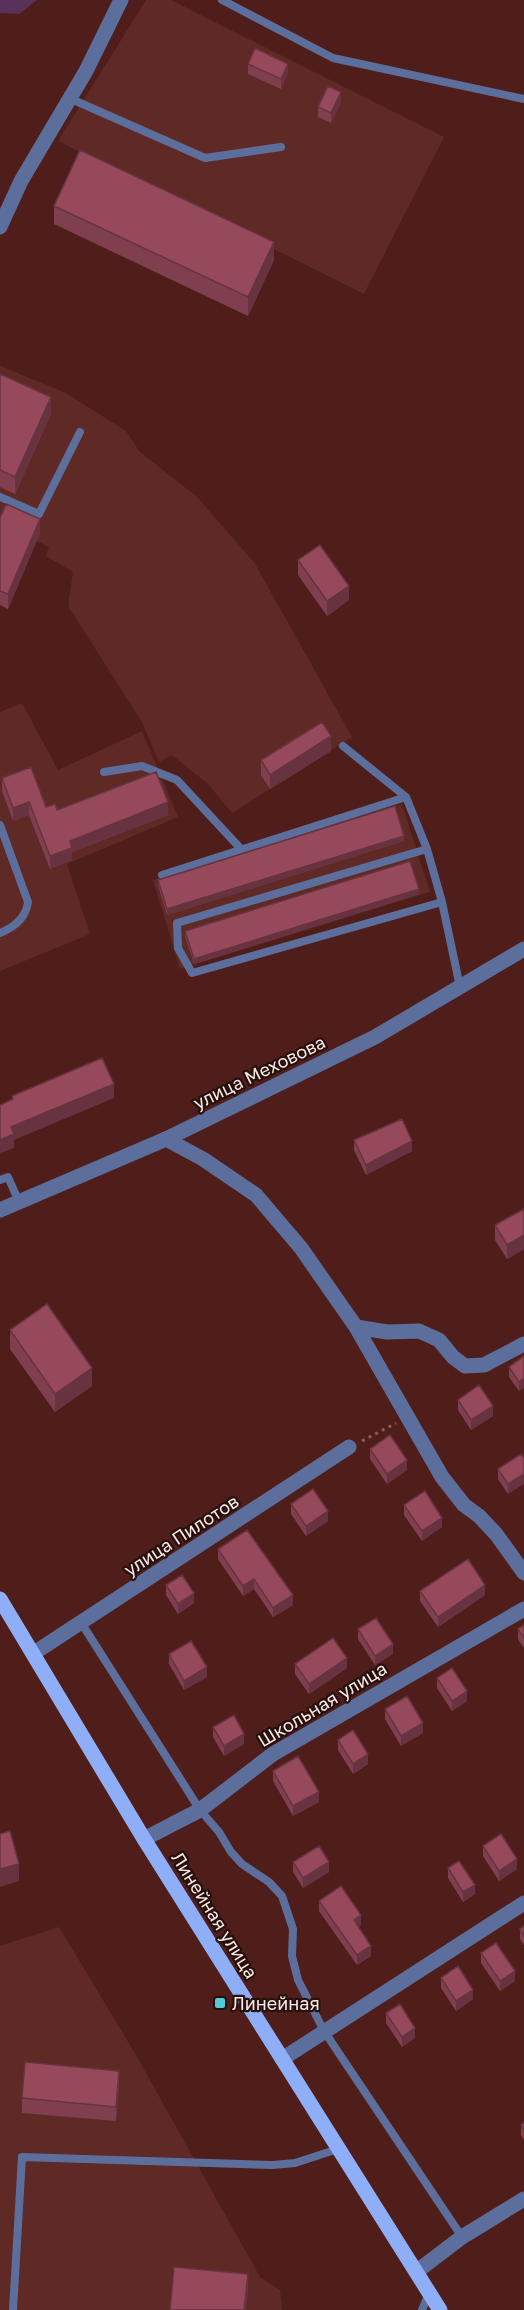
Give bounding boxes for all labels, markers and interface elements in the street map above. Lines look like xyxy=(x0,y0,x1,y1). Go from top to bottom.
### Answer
street label: улица Меховова xyxy=(189,1030,329,1114)
street label: улица Пилотов xyxy=(119,1490,243,1580)
street label: Школьная улица xyxy=(253,1657,391,1751)
street label: Линейная улица xyxy=(167,1848,263,1982)
place label: Линейная xyxy=(232,1992,320,2014)
marker: Линейная xyxy=(213,1996,227,2010)

